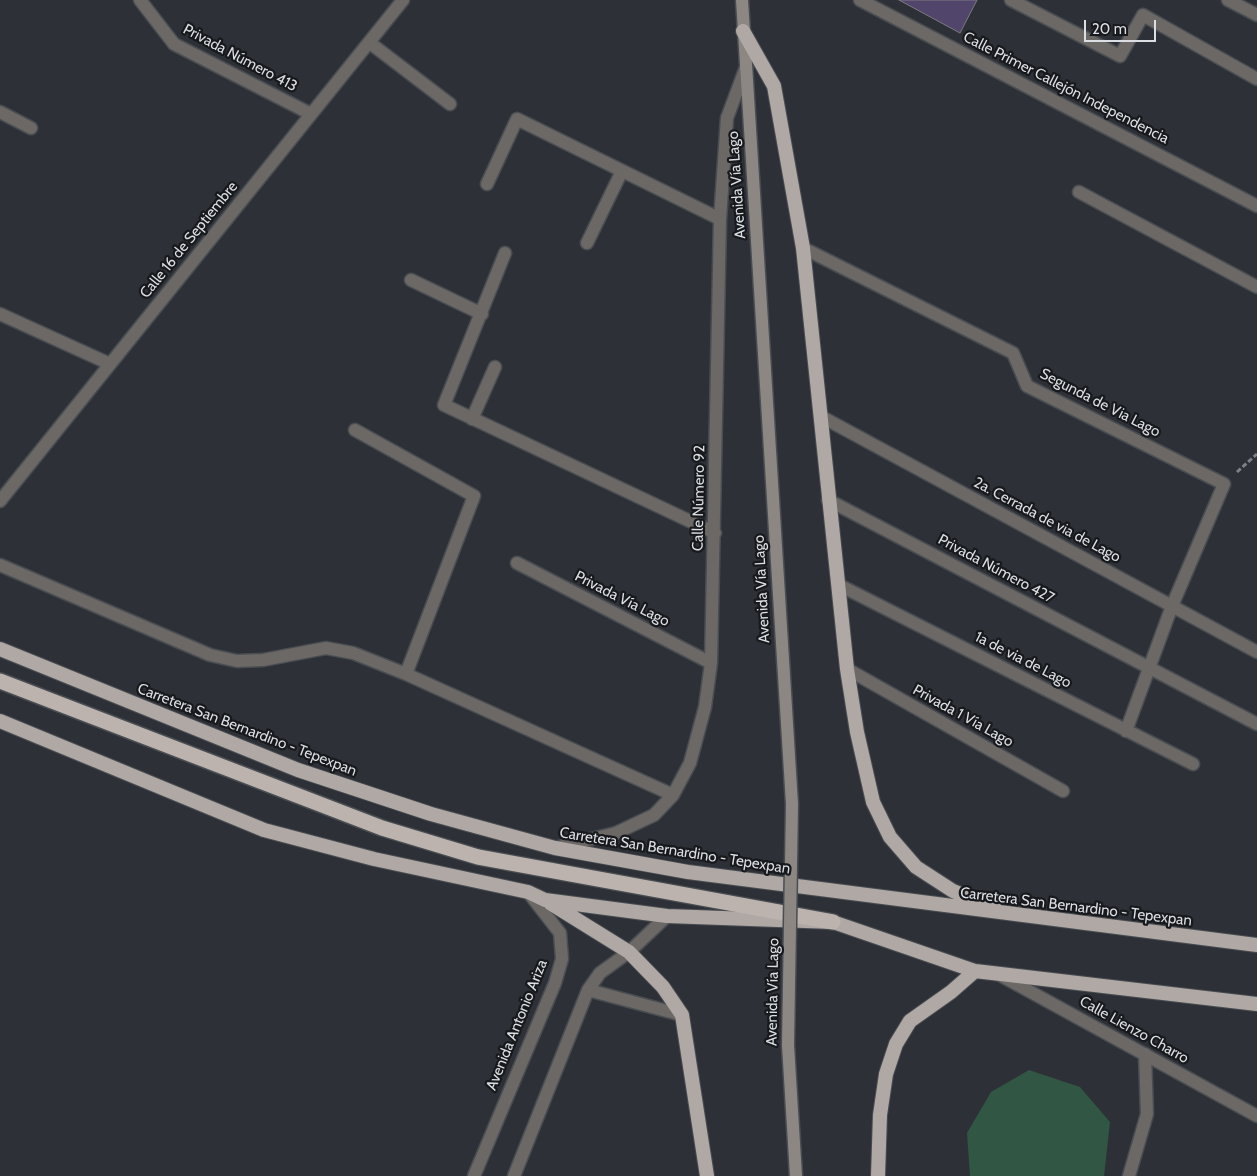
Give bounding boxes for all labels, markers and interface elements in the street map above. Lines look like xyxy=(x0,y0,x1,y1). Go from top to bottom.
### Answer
scale bar xyxy=(1087,10,1160,42)
street label: Privada Número 413 xyxy=(180,20,300,96)
text: 20 m xyxy=(1092,20,1127,38)
street label: Calle Primer Callejón Independencia xyxy=(960,28,1172,148)
street label: Avenida Vía Lago xyxy=(724,130,750,240)
street label: Calle 16 de Septiembre xyxy=(136,178,242,302)
street label: Segunda de Via Lago xyxy=(1037,365,1163,441)
street label: Calle Número 92 xyxy=(689,445,709,551)
street label: 2a. Cerrada de via de Lago xyxy=(970,474,1124,566)
street label: Privada Número 427 xyxy=(935,531,1057,607)
street label: Avenida Vía Lago xyxy=(750,535,774,643)
street label: Privada Vía Lago xyxy=(572,567,672,631)
street label: 1a de via de Lago xyxy=(972,628,1074,692)
street label: Carretera San Bernardino - Tepexpan xyxy=(135,680,359,780)
street label: Privada 1 Vía Lago xyxy=(910,681,1016,751)
street label: Carretera San Bernardino - Tepexpan xyxy=(558,824,792,878)
street label: Carretera San Bernardino - Tepexpan xyxy=(959,884,1193,930)
street label: Avenida Vía Lago xyxy=(763,938,783,1046)
street label: Avenida Antonio Ariza xyxy=(483,957,551,1093)
street label: Calle Lienzo Charro xyxy=(1076,993,1192,1067)

